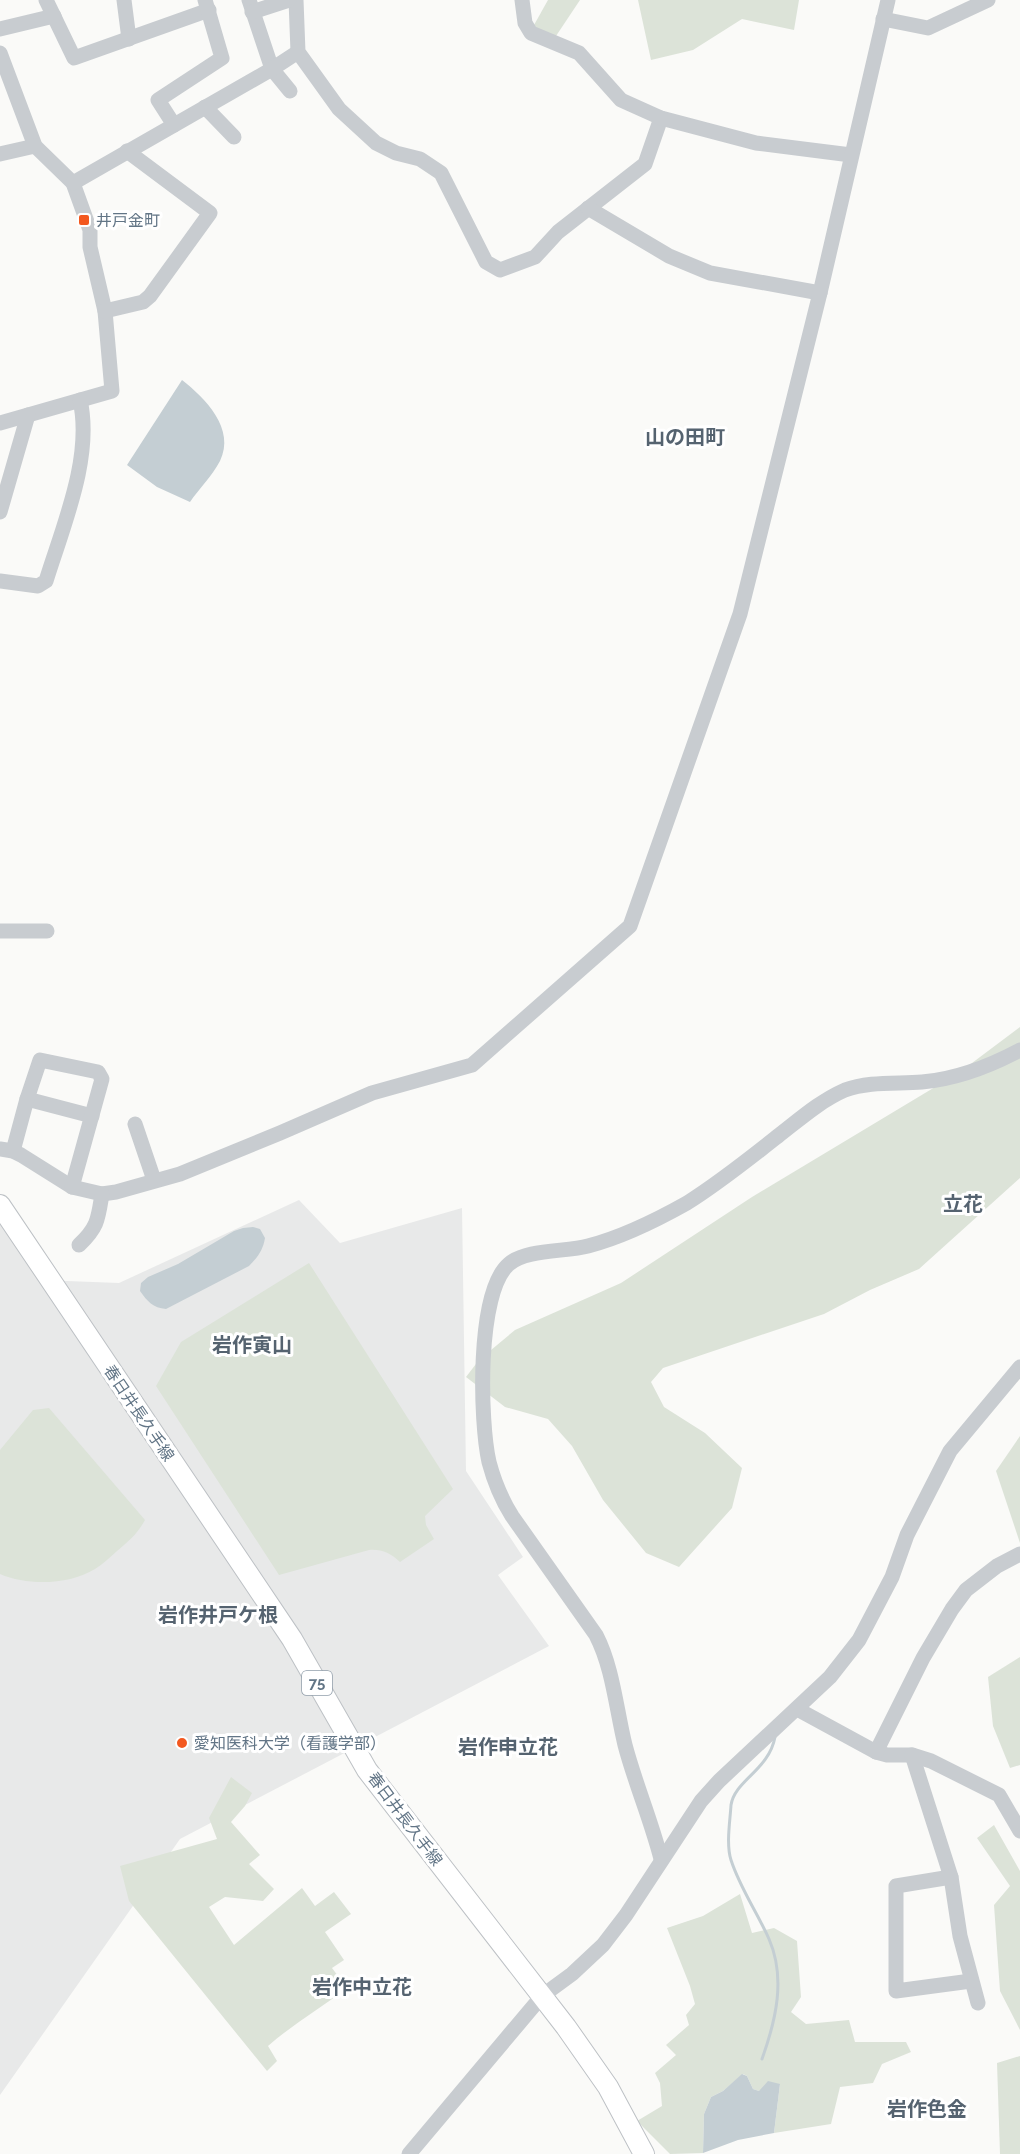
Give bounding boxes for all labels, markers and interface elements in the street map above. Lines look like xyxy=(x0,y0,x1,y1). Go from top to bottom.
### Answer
place label: 井戸金町 xyxy=(96,211,160,230)
marker: 井戸金町 xyxy=(77,213,91,227)
district label: 山の田町 xyxy=(645,425,725,449)
district label: 立花 xyxy=(943,1192,983,1216)
district label: 岩作寅山 xyxy=(212,1333,292,1357)
street label: 春日井長久手線 xyxy=(100,1361,178,1465)
district label: 岩作井戸ケ根 xyxy=(158,1603,278,1627)
road number: 75 xyxy=(302,1671,332,1695)
place label: 愛知医科大学（看護学部） xyxy=(194,1734,386,1753)
district label: 岩作申立花 xyxy=(458,1735,558,1759)
marker: 愛知医科大学（看護学部） xyxy=(175,1736,189,1750)
street label: 春日井長久手線 xyxy=(364,1769,446,1869)
district label: 岩作中立花 xyxy=(312,1975,412,1999)
district label: 岩作色金 xyxy=(887,2097,967,2121)

